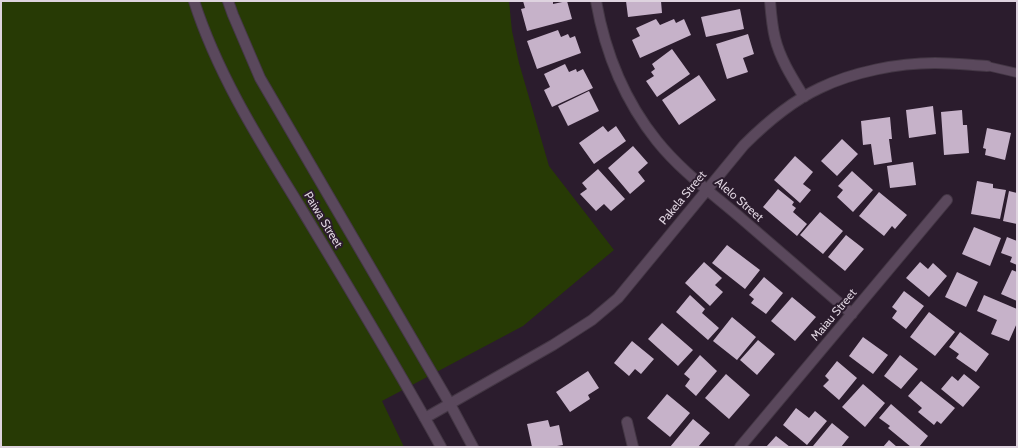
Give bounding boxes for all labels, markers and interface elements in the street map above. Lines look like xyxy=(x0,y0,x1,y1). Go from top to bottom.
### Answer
street label: Pakela Street xyxy=(656,168,710,228)
street label: Alelo Street xyxy=(712,175,766,225)
street label: Paiwa Street xyxy=(301,189,345,251)
street label: Maiau Street xyxy=(808,286,860,344)

